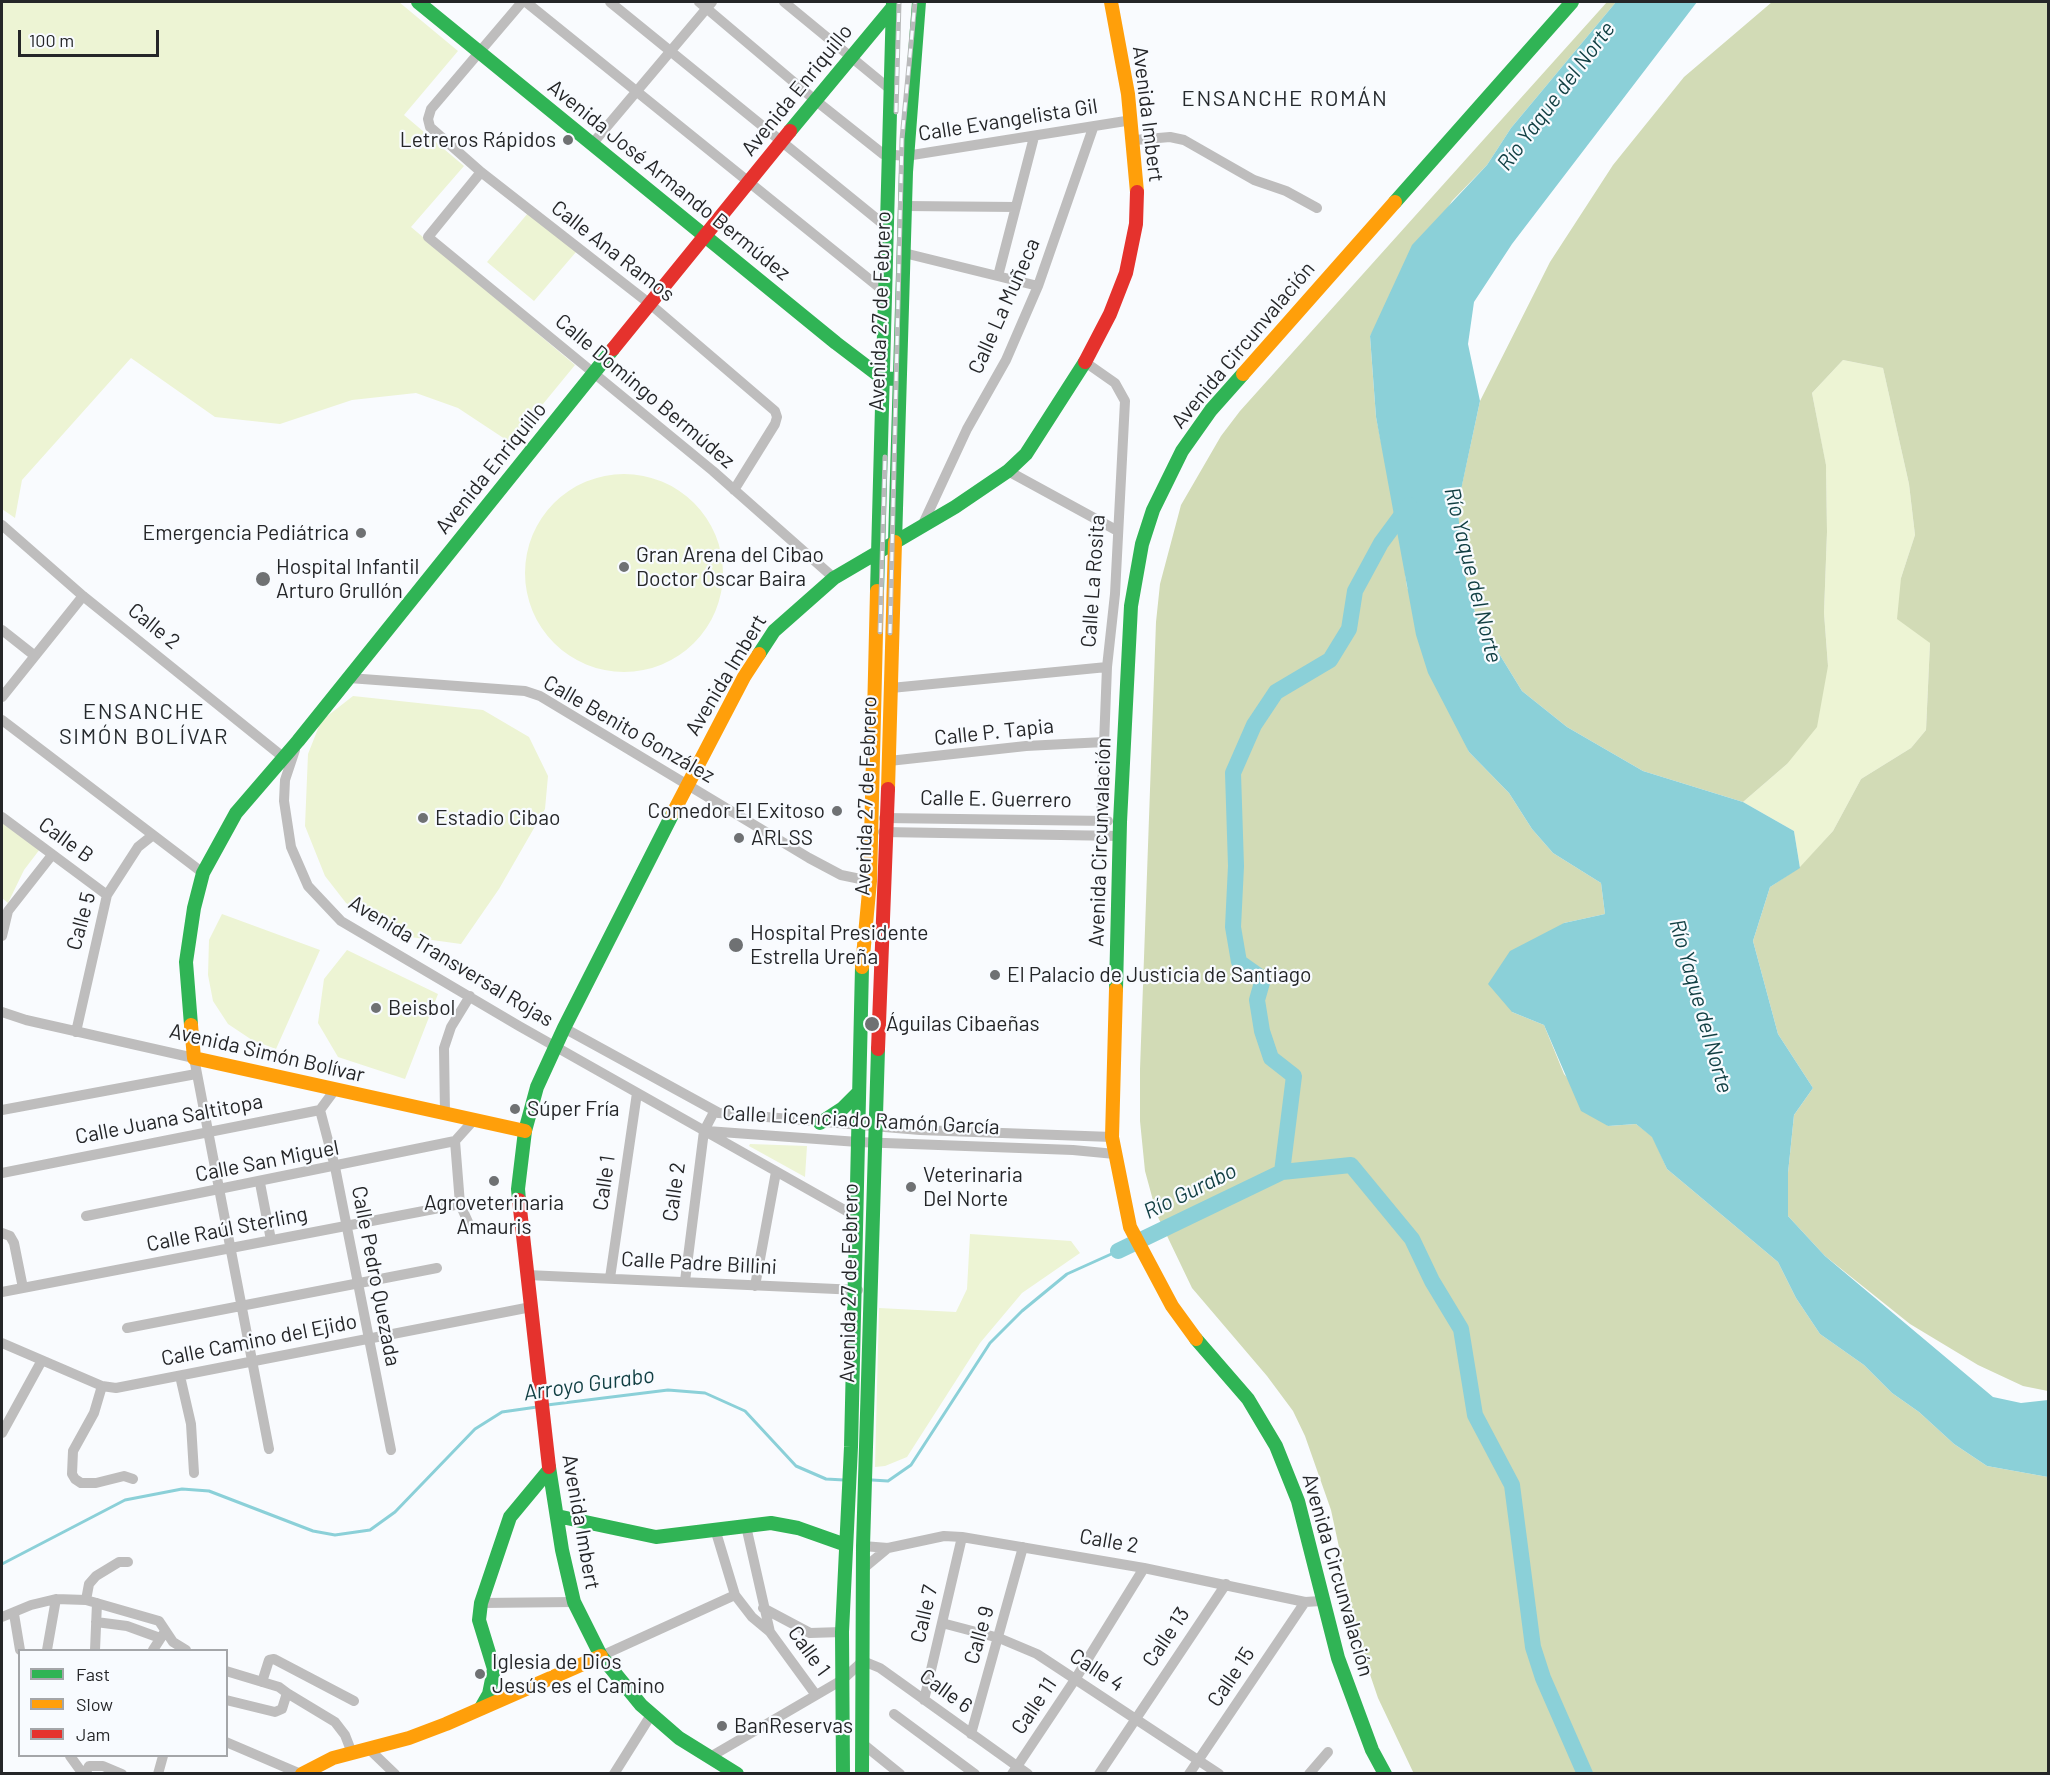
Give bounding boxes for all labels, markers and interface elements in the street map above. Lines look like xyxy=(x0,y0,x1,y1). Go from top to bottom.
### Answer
water label: Río Yaque del Norte xyxy=(1491,16,1621,176)
scale bar xyxy=(21,18,162,56)
street label: Avenida Enriquillo xyxy=(736,19,858,161)
text: 100 m xyxy=(29,29,74,51)
street label: Avenida Imbert xyxy=(1127,45,1169,183)
street label: Avenida José Armando Bermúdez xyxy=(543,74,795,286)
district label: ENSANCHE ROMÁN xyxy=(1182,86,1388,112)
street label: Calle Evangelista Gil xyxy=(917,93,1099,147)
place label: Letreros Rápidos xyxy=(400,127,556,153)
marker: Letreros Rápidos xyxy=(561,133,575,147)
street label: Calle Ana Ramos xyxy=(546,195,680,307)
street label: Avenida 27 de Febrero xyxy=(864,211,896,411)
street label: Calle La Muñeca xyxy=(963,234,1045,378)
street label: Avenida Circunvalación xyxy=(1166,257,1320,433)
street label: Calle Domingo Bermúdez xyxy=(550,309,740,473)
street label: Avenida Enriquillo xyxy=(430,397,552,539)
water label: Río Yaque del Norte xyxy=(1438,485,1508,665)
street label: Calle La Rosita xyxy=(1076,514,1110,648)
place label: Emergencia Pediátrica xyxy=(143,520,349,546)
marker: Emergencia Pediátrica xyxy=(354,526,368,540)
place label: Gran Arena del Cibao Doctor Óscar Baira xyxy=(636,542,824,592)
place label: Hospital Infantil Arturo Grullón xyxy=(276,554,419,604)
marker: Gran Arena del Cibao Doctor Óscar Baira xyxy=(617,560,631,574)
marker: Hospital Infantil Arturo Grullón xyxy=(254,570,272,588)
street label: Calle 2 xyxy=(123,597,185,655)
street label: Avenida Imbert xyxy=(680,610,772,740)
street label: Calle Benito González xyxy=(539,670,719,788)
street label: Avenida 27 de Febrero xyxy=(850,696,882,896)
district label: ENSANCHE SIMÓN BOLÍVAR xyxy=(59,699,229,750)
street label: Calle P. Tapia xyxy=(933,713,1055,751)
street label: Avenida Circunvalación xyxy=(1084,737,1116,947)
street label: Calle E. Guerrero xyxy=(920,785,1072,813)
place label: Comedor El Exitoso xyxy=(648,798,825,824)
marker: Comedor El Exitoso xyxy=(830,804,844,818)
place label: Estadio Cibao xyxy=(435,805,560,831)
marker: Estadio Cibao xyxy=(416,811,430,825)
street label: Calle B xyxy=(34,812,98,868)
place label: ARLSS xyxy=(751,825,813,851)
marker: ARLSS xyxy=(732,831,746,845)
street label: Calle 5 xyxy=(61,889,101,953)
street label: Avenida Transversal Rojas xyxy=(344,890,558,1032)
water label: Río Yaque del Norte xyxy=(1664,916,1738,1096)
place label: Hospital Presidente Estrella Ureña xyxy=(750,920,929,970)
marker: Hospital Presidente Estrella Ureña xyxy=(727,936,745,954)
place label: El Palacio de Justicia de Santiago xyxy=(1007,962,1311,988)
marker: El Palacio de Justicia de Santiago xyxy=(988,968,1002,982)
place label: Beisbol xyxy=(388,995,455,1021)
marker: Beisbol xyxy=(369,1001,383,1015)
place label: Águilas Cibaeñas xyxy=(886,1011,1040,1037)
marker: Águilas Cibaeñas xyxy=(863,1015,881,1033)
street label: Avenida Simón Bolívar xyxy=(167,1018,367,1088)
street label: Calle Juana Saltitopa xyxy=(73,1088,265,1150)
place label: Súper Fría xyxy=(527,1096,620,1122)
street label: Calle Licenciado Ramón García xyxy=(722,1100,1000,1140)
marker: Súper Fría xyxy=(508,1102,522,1116)
street label: Calle San Miguel xyxy=(193,1135,341,1187)
street label: Calle 1 xyxy=(588,1154,620,1212)
water label: Río Gurabo xyxy=(1139,1157,1241,1225)
street label: Calle 2 xyxy=(657,1161,691,1223)
place label: Veterinaria Del Norte xyxy=(923,1162,1023,1212)
marker: Agroveterinaria Amauris xyxy=(487,1174,501,1188)
marker: Veterinaria Del Norte xyxy=(904,1180,918,1194)
street label: Avenida 27 de Febrero xyxy=(835,1183,863,1383)
street label: Calle Pedro Quezada xyxy=(346,1184,406,1368)
place label: Agroveterinaria Amauris xyxy=(424,1190,564,1240)
street label: Calle Raúl Sterling xyxy=(144,1201,310,1257)
street label: Calle Padre Billini xyxy=(620,1246,778,1280)
street label: Calle Camino del Ejido xyxy=(159,1309,359,1371)
water label: Arroyo Gurabo xyxy=(522,1362,656,1406)
street label: Avenida Imbert xyxy=(557,1452,605,1592)
street label: Avenida Circunvalación xyxy=(1297,1471,1379,1679)
street label: Calle 2 xyxy=(1077,1523,1141,1559)
street label: Calle 7 xyxy=(905,1583,943,1645)
street label: Calle 13 xyxy=(1137,1602,1195,1672)
street label: Calle 9 xyxy=(959,1603,999,1667)
street label: Calle 1 xyxy=(782,1621,836,1681)
street label: Calle 15 xyxy=(1202,1642,1260,1712)
street label: Calle 4 xyxy=(1065,1643,1129,1697)
legend xyxy=(18,1649,228,1757)
place label: Iglesia de Dios Jesús es el Camino xyxy=(492,1649,665,1699)
text: Fast xyxy=(76,1663,110,1685)
street label: Calle 6 xyxy=(915,1663,977,1719)
marker: Iglesia de Dios Jesús es el Camino xyxy=(473,1667,487,1681)
street label: Calle 11 xyxy=(1006,1673,1062,1739)
text: Slow xyxy=(76,1693,113,1715)
place label: BanReservas xyxy=(734,1713,853,1739)
marker: BanReservas xyxy=(715,1719,729,1733)
text: Jam xyxy=(76,1723,110,1745)

